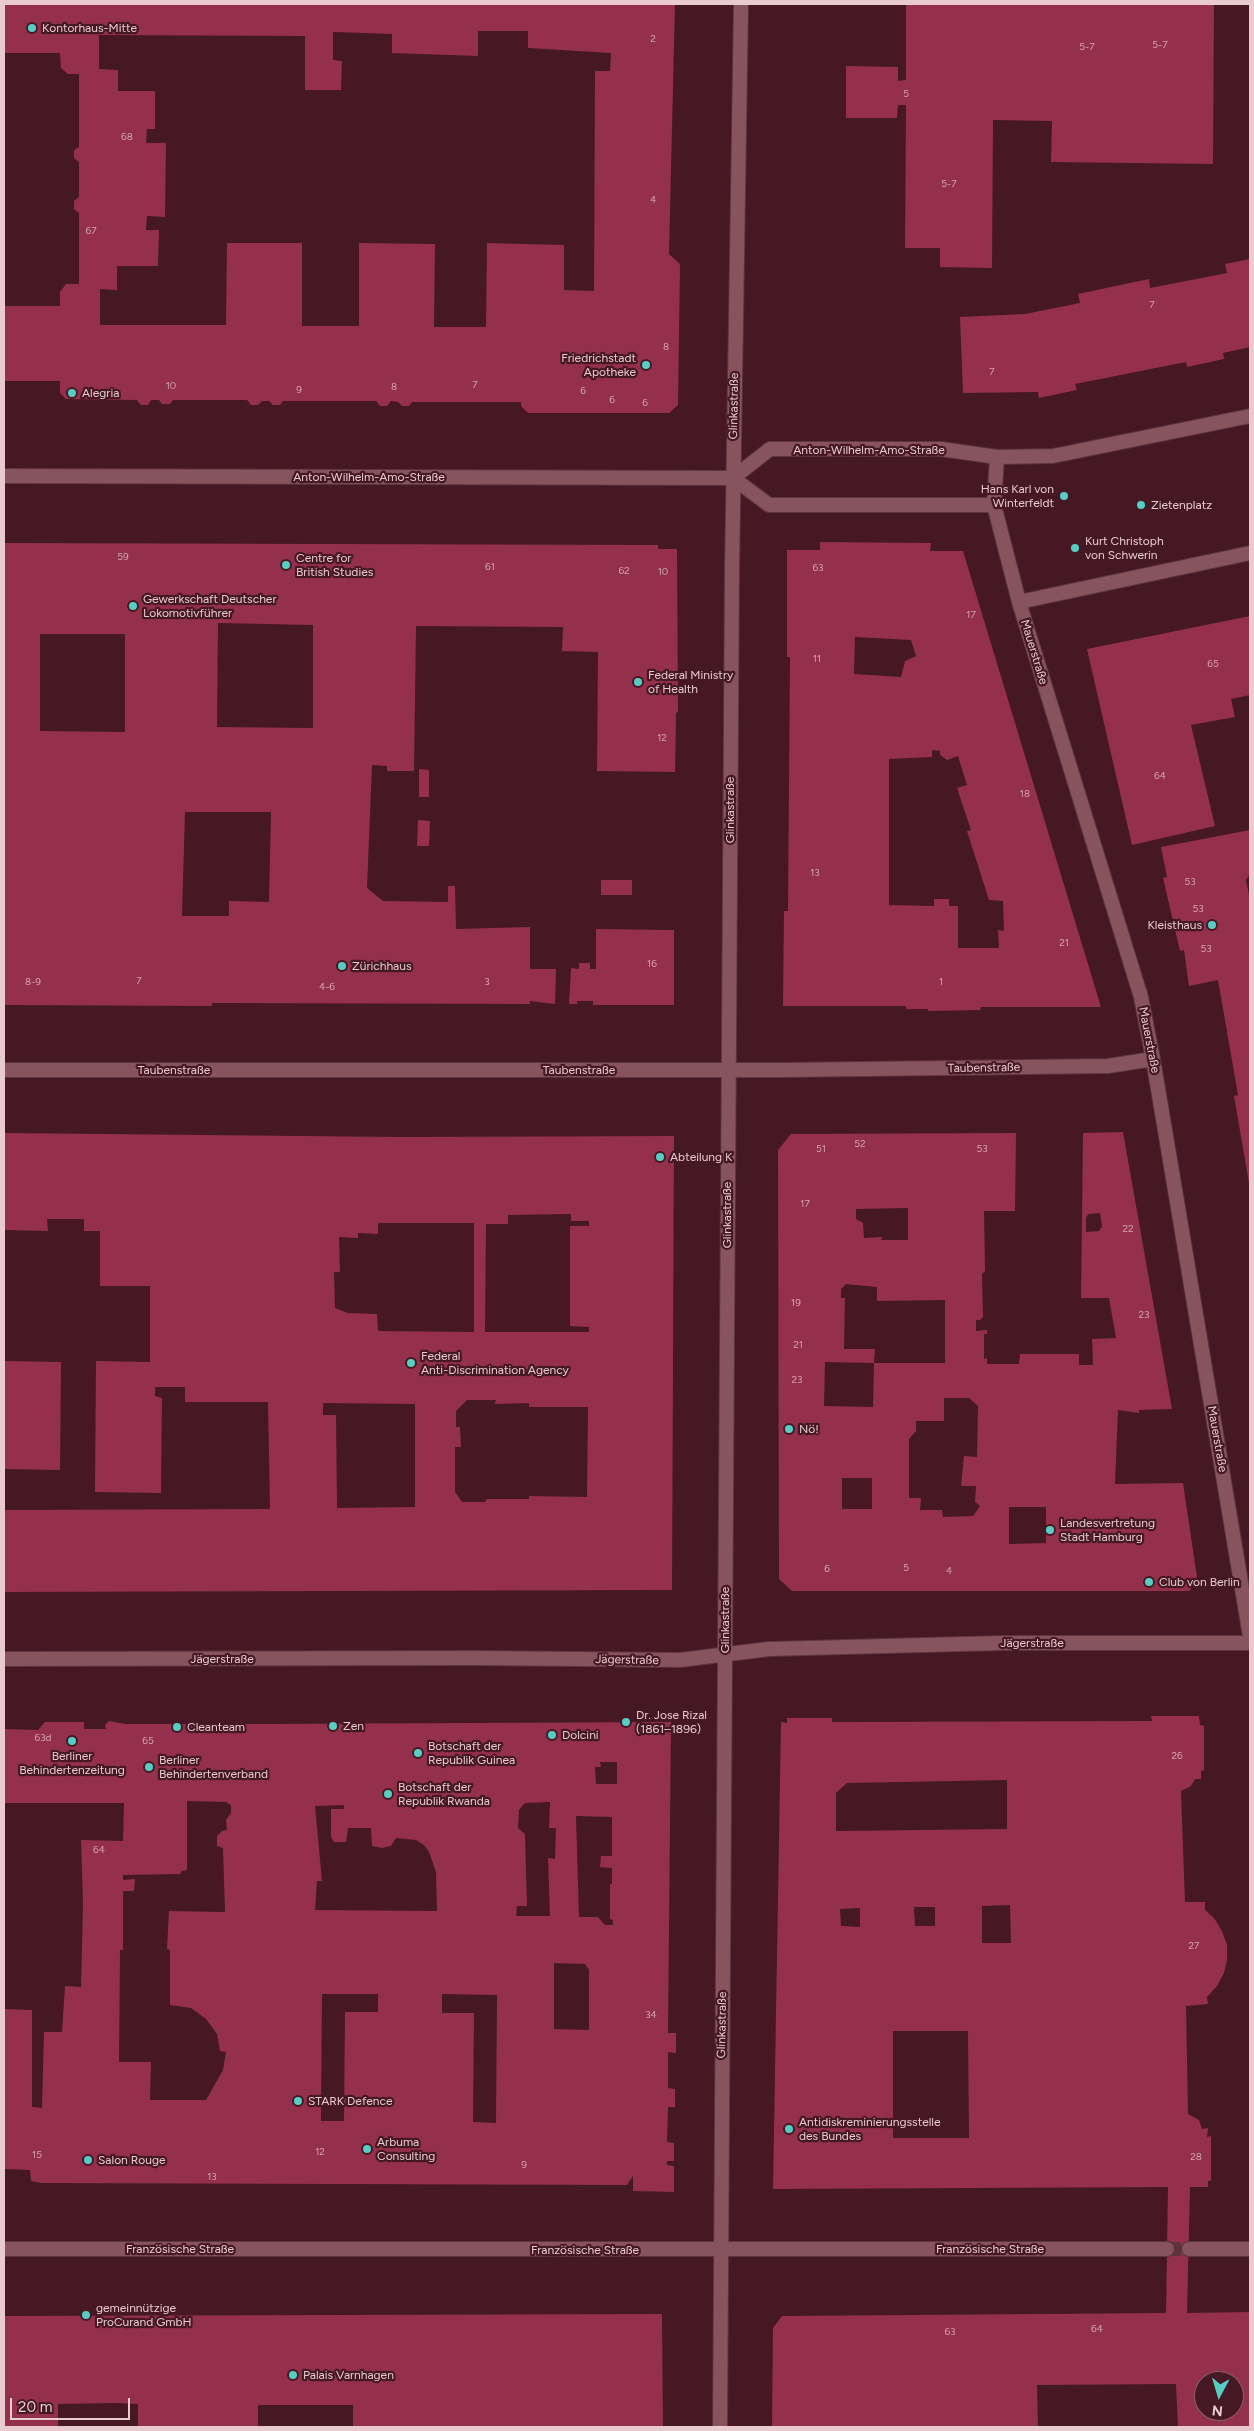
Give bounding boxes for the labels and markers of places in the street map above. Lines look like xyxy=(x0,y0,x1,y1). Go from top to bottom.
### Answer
place label: Kontorhaus-Mitte xyxy=(42,21,137,35)
marker: Kontorhaus-Mitte xyxy=(26,22,38,34)
place label: Friedrichstadt Apotheke xyxy=(561,351,636,379)
marker: Friedrichstadt Apotheke xyxy=(640,359,652,371)
place label: Alegria xyxy=(82,386,119,400)
marker: Alegria xyxy=(66,387,78,399)
place label: Hans Karl von Winterfeldt xyxy=(981,482,1054,510)
marker: Hans Karl von Winterfeldt xyxy=(1058,490,1070,502)
place label: Zietenplatz xyxy=(1151,498,1212,512)
marker: Zietenplatz xyxy=(1135,499,1147,511)
place label: Kurt Christoph von Schwerin xyxy=(1085,534,1164,562)
marker: Kurt Christoph von Schwerin xyxy=(1069,542,1081,554)
place label: Centre for British Studies xyxy=(296,551,373,579)
marker: Centre for British Studies xyxy=(280,559,292,571)
place label: Gewerkschaft Deutscher Lokomotivführer xyxy=(143,592,276,620)
marker: Gewerkschaft Deutscher Lokomotivführer xyxy=(127,600,139,612)
place label: Federal Ministry of Health xyxy=(648,668,733,696)
marker: Federal Ministry of Health xyxy=(632,676,644,688)
place label: Kleisthaus xyxy=(1147,918,1202,932)
marker: Kleisthaus xyxy=(1206,919,1218,931)
place label: Zürichhaus xyxy=(352,959,412,973)
marker: Zürichhaus xyxy=(336,960,348,972)
place label: Abteilung K xyxy=(670,1150,732,1164)
marker: Abteilung K xyxy=(654,1151,666,1163)
place label: Federal Anti-Discrimination Agency xyxy=(421,1349,569,1377)
marker: Federal Anti-Discrimination Agency xyxy=(405,1357,417,1369)
place label: Nö! xyxy=(799,1422,819,1436)
marker: Nö! xyxy=(783,1423,795,1435)
place label: Landesvertretung Stadt Hamburg xyxy=(1060,1516,1155,1544)
marker: Landesvertretung Stadt Hamburg xyxy=(1044,1524,1056,1536)
place label: Club von Berlin xyxy=(1159,1575,1240,1589)
marker: Club von Berlin xyxy=(1143,1576,1155,1588)
place label: Dr. Jose Rizal (1861–1896) xyxy=(636,1708,707,1736)
marker: Dr. Jose Rizal (1861–1896) xyxy=(620,1716,632,1728)
place label: Zen xyxy=(343,1719,364,1733)
place label: Cleanteam xyxy=(187,1720,245,1734)
marker: Zen xyxy=(327,1720,339,1732)
marker: Cleanteam xyxy=(171,1721,183,1733)
place label: Dolcini xyxy=(562,1728,599,1742)
marker: Dolcini xyxy=(546,1729,558,1741)
marker: Berliner Behindertenzeitung xyxy=(66,1735,78,1747)
place label: Botschaft der Republik Guinea xyxy=(428,1739,515,1767)
marker: Botschaft der Republik Guinea xyxy=(412,1747,424,1759)
place label: Berliner Behindertenzeitung xyxy=(19,1749,125,1777)
place label: Berliner Behindertenverband xyxy=(159,1753,268,1781)
marker: Berliner Behindertenverband xyxy=(143,1761,155,1773)
place label: Botschaft der Republik Rwanda xyxy=(398,1780,490,1808)
marker: Botschaft der Republik Rwanda xyxy=(382,1788,394,1800)
place label: STARK Defence xyxy=(308,2094,393,2108)
marker: STARK Defence xyxy=(292,2095,304,2107)
place label: Antidiskreminierungsstelle des Bundes xyxy=(799,2115,941,2143)
marker: Antidiskreminierungsstelle des Bundes xyxy=(783,2123,795,2135)
place label: Arbuma Consulting xyxy=(377,2135,435,2163)
marker: Arbuma Consulting xyxy=(361,2143,373,2155)
place label: Salon Rouge xyxy=(98,2153,166,2167)
marker: Salon Rouge xyxy=(82,2154,94,2166)
place label: gemeinnützige ProCurand GmbH xyxy=(96,2301,192,2329)
marker: gemeinnützige ProCurand GmbH xyxy=(80,2309,92,2321)
place label: Palais Varnhagen xyxy=(303,2368,394,2382)
marker: Palais Varnhagen xyxy=(287,2369,299,2381)

